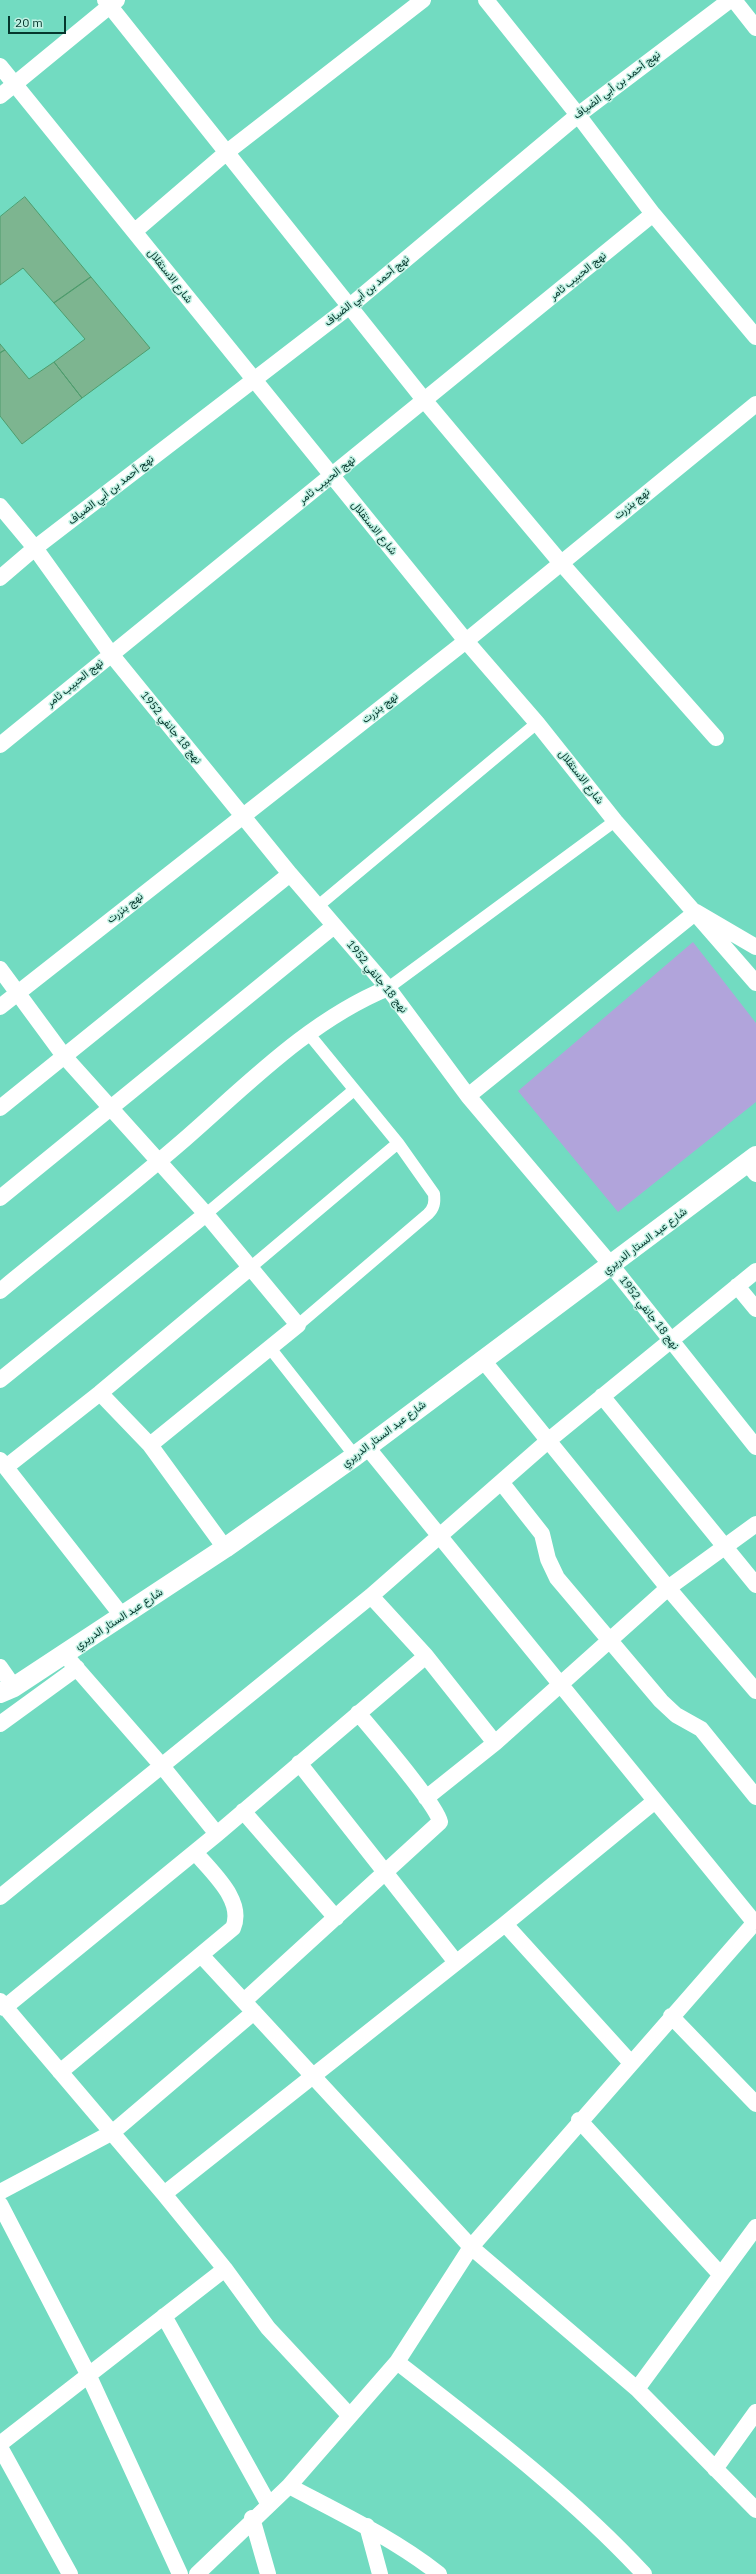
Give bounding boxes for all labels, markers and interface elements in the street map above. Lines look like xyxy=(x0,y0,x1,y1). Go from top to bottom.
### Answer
scale bar xyxy=(10,8,68,34)
text: 20 m xyxy=(15,15,43,30)
street label: نهج أحمد بن أبي الضياف xyxy=(571,48,663,122)
street label: شارع الاستقلال xyxy=(145,246,195,306)
street label: نهج الحبيب ثامر xyxy=(547,249,609,303)
street label: نهج أحمد بن أبي الضياف xyxy=(322,253,412,329)
street label: نهج أحمد بن أبي الضياف xyxy=(65,452,157,528)
street label: نهج الحبيب ثامر xyxy=(296,453,358,507)
street label: نهج بنزرت xyxy=(611,486,653,522)
street label: شارع الاستقلال xyxy=(348,498,400,558)
street label: نهج الحبيب ثامر xyxy=(44,656,106,710)
street label: نهج 18 جانفي 1952 xyxy=(138,689,204,767)
street label: نهج بنزرت xyxy=(359,690,401,726)
street label: شارع الاستقلال xyxy=(556,747,606,807)
street label: نهج بنزرت xyxy=(104,890,146,926)
street label: نهج 18 جانفي 1952 xyxy=(344,938,410,1016)
street label: شارع عبد الستار الدريري xyxy=(600,1205,690,1277)
street label: نهج 18 جانفي 1952 xyxy=(616,1274,682,1352)
street label: شارع عبد الستار الدريري xyxy=(339,1398,429,1470)
street label: شارع عبد الستار الدريري xyxy=(72,1586,166,1652)

